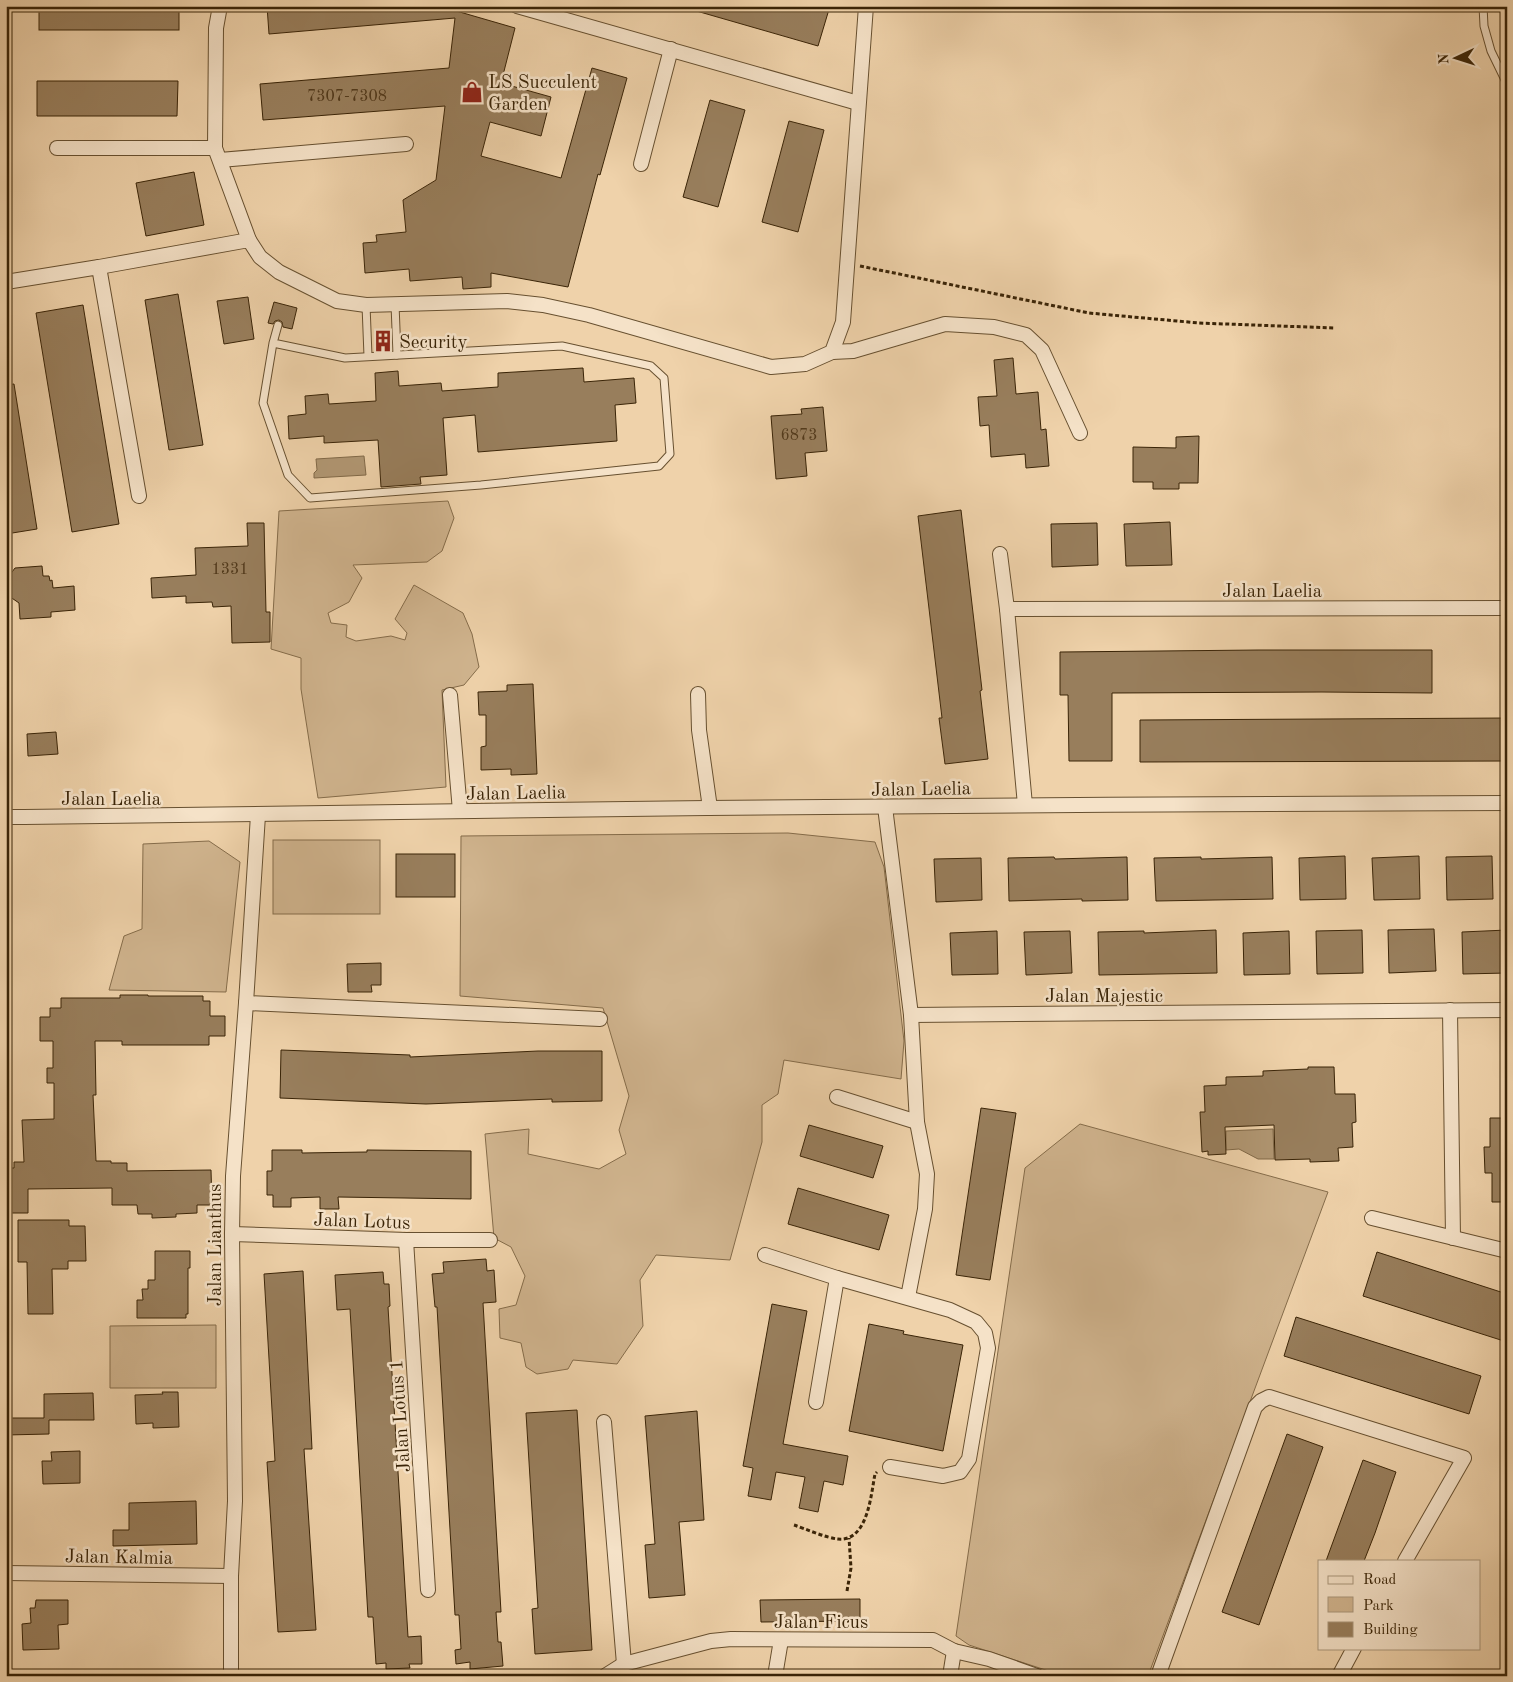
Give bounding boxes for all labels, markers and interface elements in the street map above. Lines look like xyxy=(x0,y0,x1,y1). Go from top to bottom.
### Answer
north arrow xyxy=(1430,32,1480,82)
text: N xyxy=(1437,53,1451,65)
place label: LS Succulent Garden xyxy=(488,74,597,115)
shop icon: LS Succulent Garden xyxy=(459,79,485,105)
house number: 7307-7308 xyxy=(307,89,387,105)
building icon: Security xyxy=(370,328,396,354)
place label: Security xyxy=(399,334,468,353)
house number: 6873 xyxy=(780,428,818,444)
house number: 1331 xyxy=(211,562,249,578)
street label: Jalan Laelia xyxy=(1222,583,1323,602)
street label: Jalan Laelia xyxy=(871,780,972,801)
street label: Jalan Laelia xyxy=(466,784,567,805)
street label: Jalan Laelia xyxy=(61,791,162,810)
street label: Jalan Majestic xyxy=(1045,988,1163,1007)
street label: Jalan Lianthus xyxy=(207,1184,226,1306)
street label: Jalan Lotus xyxy=(313,1211,411,1234)
street label: Jalan Lotus 1 xyxy=(388,1359,415,1473)
street label: Jalan Kalmia xyxy=(65,1548,174,1569)
legend xyxy=(1318,1560,1480,1650)
text: Road xyxy=(1363,1573,1397,1588)
text: Park xyxy=(1363,1599,1394,1614)
street label: Jalan Ficus xyxy=(774,1614,868,1633)
text: Building xyxy=(1363,1623,1418,1638)

